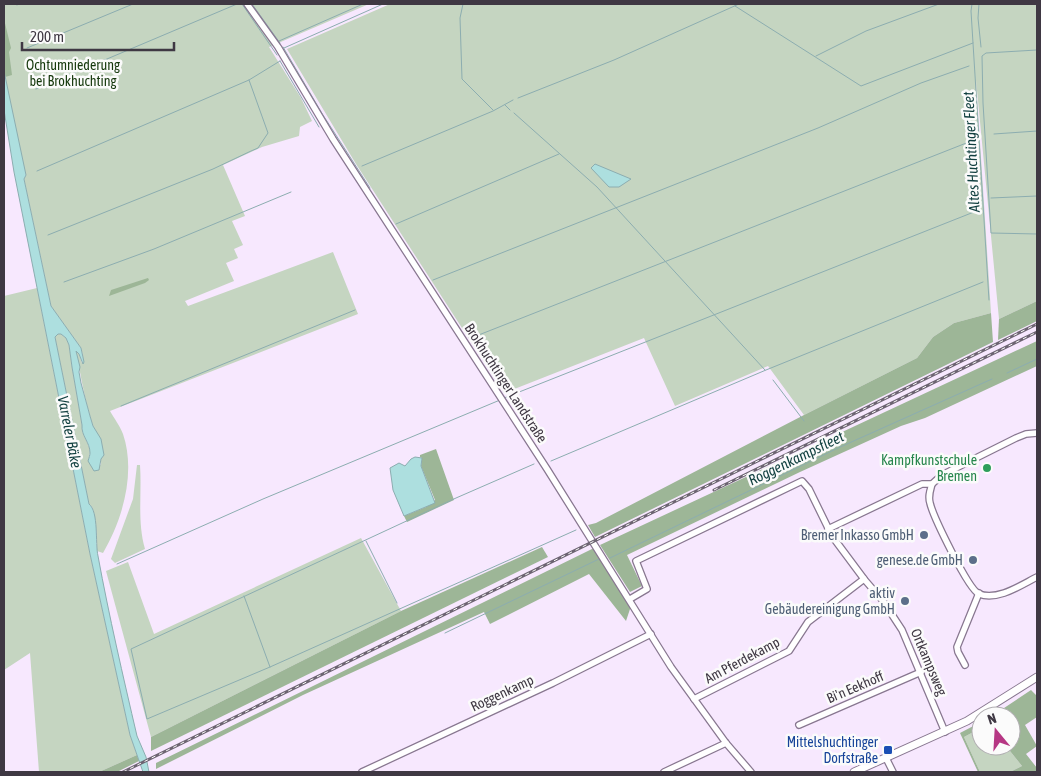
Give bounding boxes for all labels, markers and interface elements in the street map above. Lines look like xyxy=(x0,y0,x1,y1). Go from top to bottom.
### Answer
scale bar xyxy=(22,20,175,52)
text: 200 m xyxy=(30,28,64,45)
park label: Ochtumniederung bei Brokhuchting xyxy=(26,57,120,89)
water label: Altes Huchtinger Fleet xyxy=(959,90,983,214)
street label: Brokhuchtinger Landstraße xyxy=(461,320,551,446)
water label: Varreler Bäke xyxy=(55,394,85,470)
water label: Roggenkampsfleet xyxy=(745,427,847,488)
place label: Kampfkunstschule Bremen xyxy=(881,452,977,484)
marker: Kampfkunstschule Bremen xyxy=(981,462,993,474)
place label: Bremer Inkasso GmbH xyxy=(801,527,914,543)
marker: Bremer Inkasso GmbH xyxy=(918,529,930,541)
place label: genese.de GmbH xyxy=(877,552,963,568)
marker: genese.de GmbH xyxy=(967,554,979,566)
place label: aktiv Gebäudereinigung GmbH xyxy=(765,585,895,617)
marker: aktiv Gebäudereinigung GmbH xyxy=(899,595,911,607)
street label: Ortkampsweg xyxy=(908,626,950,698)
street label: Am Pferdekamp xyxy=(702,633,782,686)
street label: Bi'n Eekhoff xyxy=(824,668,886,706)
street label: Roggenkamp xyxy=(468,671,536,715)
north arrow xyxy=(971,706,1021,756)
text: N xyxy=(986,710,998,728)
place label: Mittelshuchtinger Dorfstraße xyxy=(787,734,879,766)
marker: Mittelshuchtinger Dorfstraße xyxy=(882,744,894,756)

